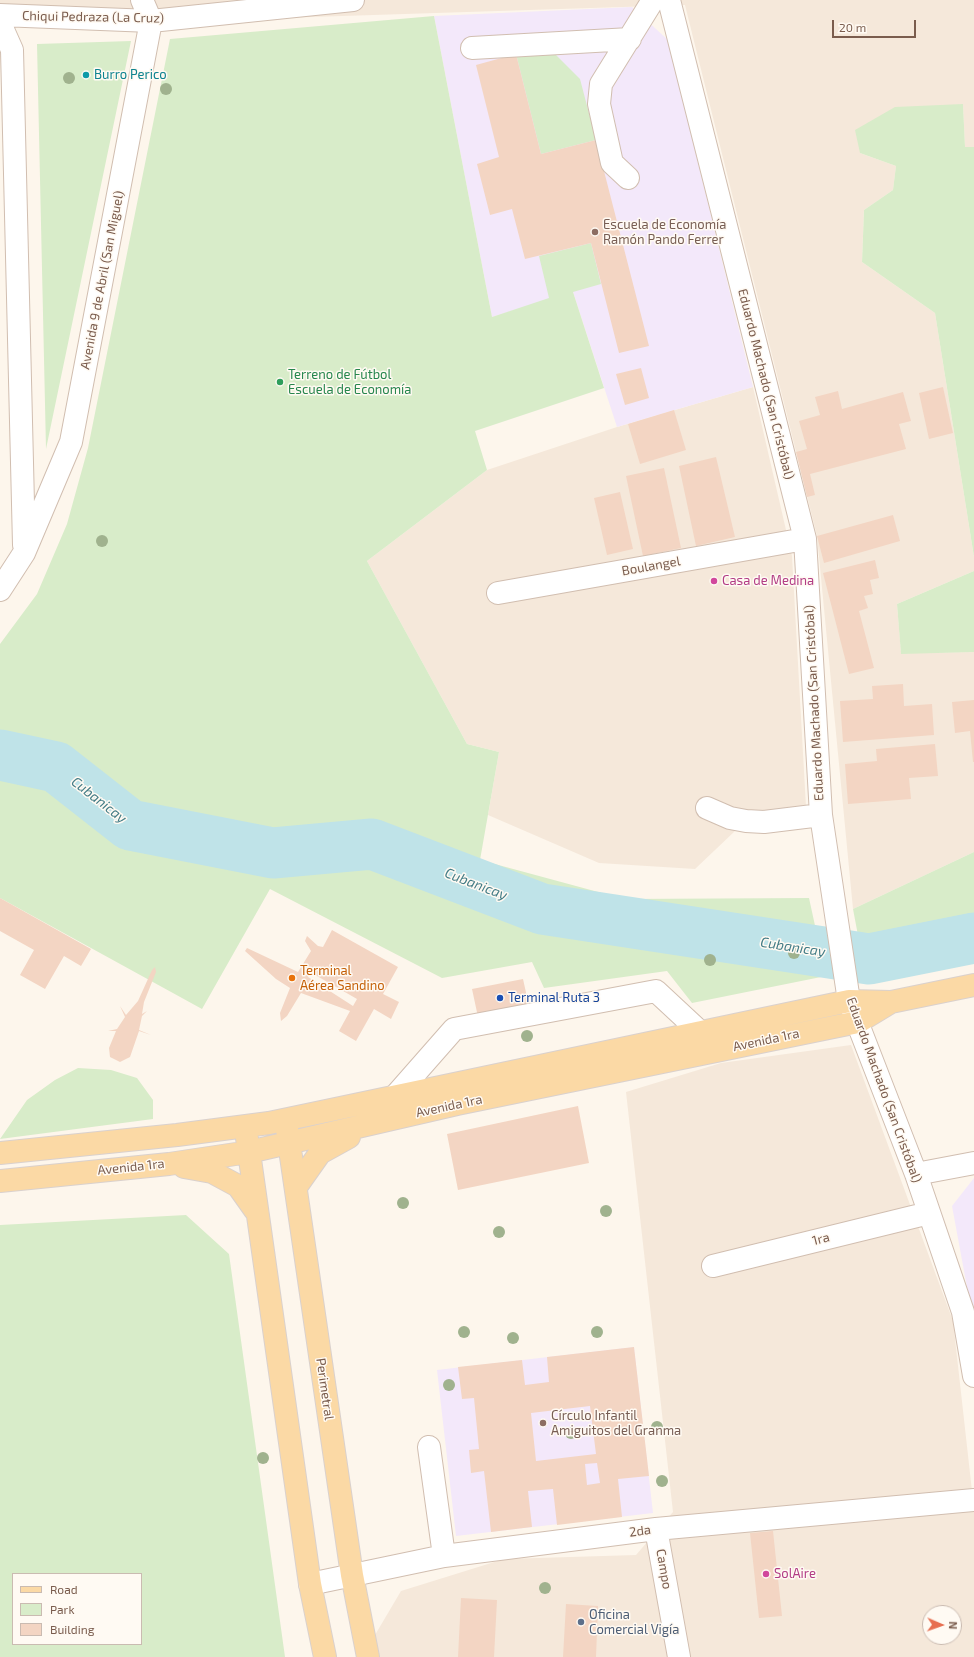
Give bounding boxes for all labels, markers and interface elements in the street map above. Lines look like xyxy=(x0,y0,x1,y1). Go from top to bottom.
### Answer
street label: Chiqui Pedraza (La Cruz) xyxy=(22,8,164,26)
scale bar xyxy=(834,12,918,38)
text: 20 m xyxy=(839,20,866,34)
place label: Burro Perico xyxy=(94,67,167,83)
marker: Burro Perico xyxy=(81,70,91,80)
street label: Avenida 9 de Abril (San Miguel) xyxy=(77,189,127,371)
place label: Escuela de Economía Ramón Pando Ferrer xyxy=(603,217,726,248)
marker: Escuela de Economía Ramón Pando Ferrer xyxy=(590,227,600,237)
street label: Eduardo Machado (San Cristóbal) xyxy=(735,287,797,481)
place label: Terreno de Fútbol Escuela de Economía xyxy=(288,367,411,398)
marker: Terreno de Fútbol Escuela de Economía xyxy=(275,377,285,387)
street label: Boulangel xyxy=(620,553,682,579)
place label: Casa de Medina xyxy=(722,573,814,589)
marker: Casa de Medina xyxy=(709,576,719,586)
street label: Eduardo Machado (San Cristóbal) xyxy=(801,605,827,801)
water label: Cubanicay xyxy=(68,773,130,827)
water label: Cubanicay xyxy=(442,864,510,904)
water label: Cubanicay xyxy=(759,934,827,960)
place label: Terminal Aérea Sandino xyxy=(300,963,385,994)
marker: Terminal Aérea Sandino xyxy=(287,973,297,983)
place label: Terminal Ruta 3 xyxy=(508,990,600,1006)
marker: Terminal Ruta 3 xyxy=(495,993,505,1003)
street label: Eduardo Machado (San Cristóbal) xyxy=(843,995,925,1185)
street label: Avenida 1ra xyxy=(731,1025,801,1055)
street label: Avenida 1ra xyxy=(414,1091,484,1121)
street label: Avenida 1ra xyxy=(97,1156,165,1178)
street label: 1ra xyxy=(811,1229,831,1249)
street label: Perimetral xyxy=(313,1357,337,1421)
place label: Círculo Infantil Amiguitos del Granma xyxy=(551,1408,681,1439)
marker: Círculo Infantil Amiguitos del Granma xyxy=(538,1418,548,1428)
street label: 2da xyxy=(628,1522,652,1540)
street label: Campo xyxy=(653,1548,675,1590)
place label: SolAire xyxy=(774,1566,816,1582)
marker: SolAire xyxy=(761,1569,771,1579)
legend xyxy=(12,1573,142,1645)
text: Road xyxy=(50,1582,78,1596)
text: Park xyxy=(50,1602,75,1616)
north arrow xyxy=(922,1605,962,1645)
place label: Oficina Comercial Vigía xyxy=(589,1607,679,1638)
marker: Oficina Comercial Vigía xyxy=(576,1617,586,1627)
text: N xyxy=(947,1621,960,1630)
text: Building xyxy=(50,1622,94,1636)

